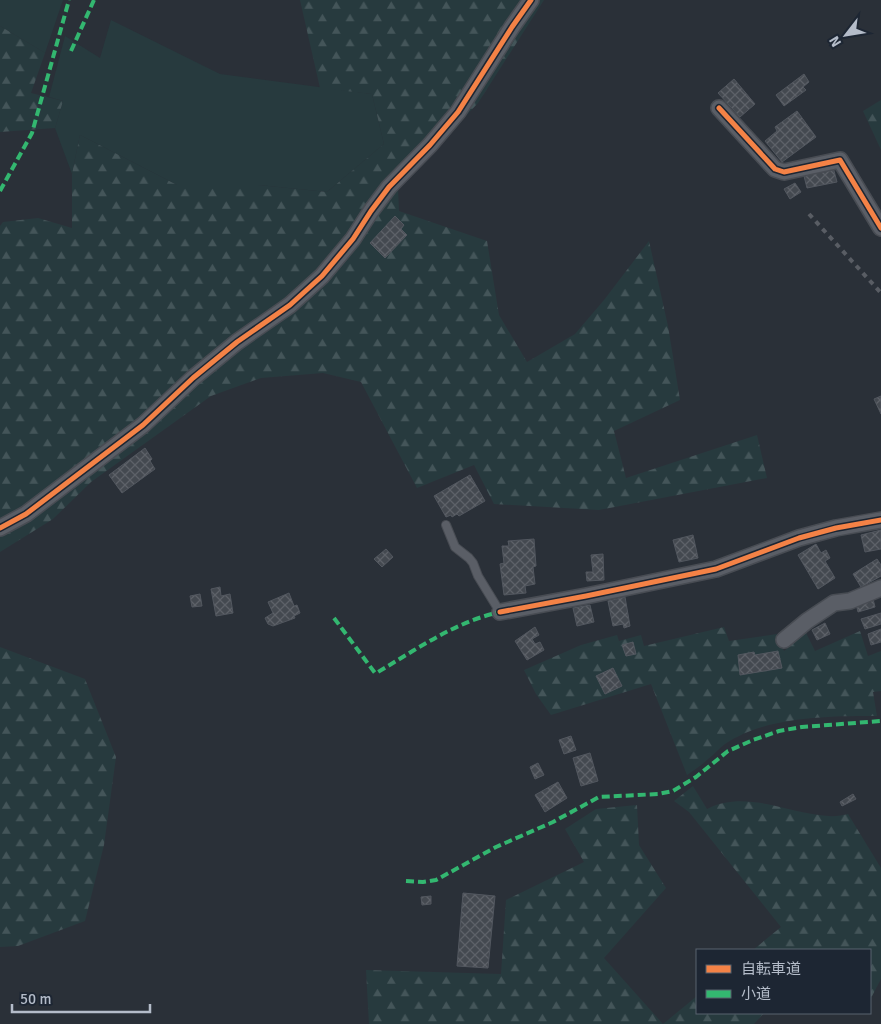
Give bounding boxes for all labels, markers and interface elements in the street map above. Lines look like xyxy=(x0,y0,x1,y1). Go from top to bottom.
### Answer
north arrow xyxy=(821,10,871,60)
text: N xyxy=(825,33,845,50)
legend xyxy=(696,949,871,1014)
text: 自転車道 xyxy=(741,960,801,978)
scale bar xyxy=(12,982,150,1014)
text: 小道 xyxy=(741,985,771,1003)
text: 50 m xyxy=(20,990,51,1008)

